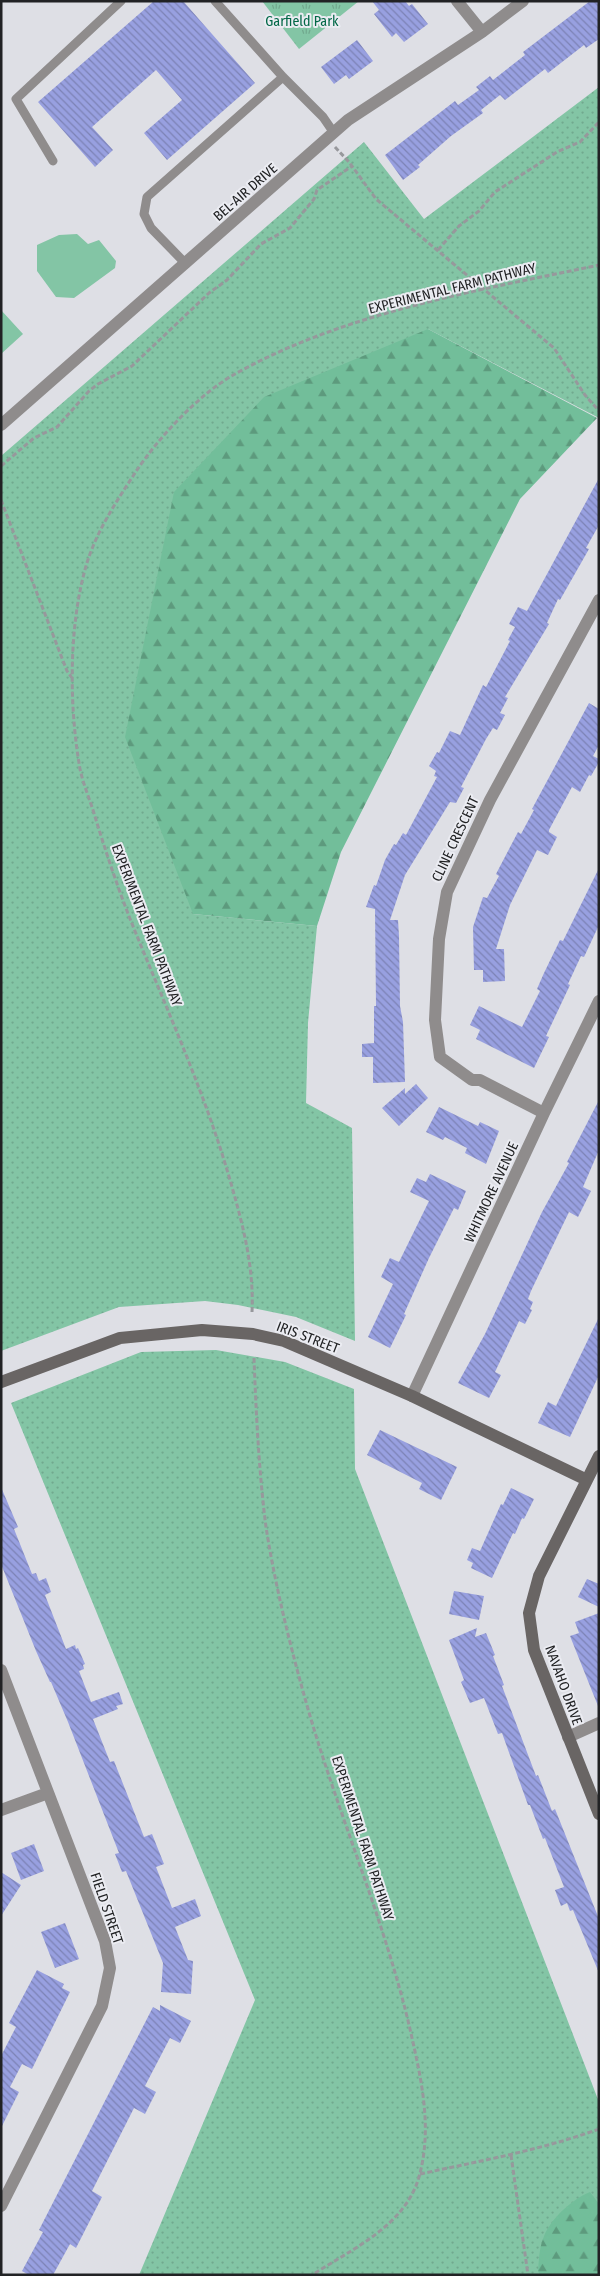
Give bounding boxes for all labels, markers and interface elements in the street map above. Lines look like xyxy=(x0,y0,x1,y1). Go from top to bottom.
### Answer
park label: Garfield Park xyxy=(265,13,339,30)
street label: BEL-AIR DRIVE xyxy=(210,160,281,225)
street label: EXPERIMENTAL FARM PATHWAY xyxy=(367,259,538,318)
street label: CLINE CRESCENT xyxy=(428,793,483,885)
street label: EXPERIMENTAL FARM PATHWAY xyxy=(108,842,185,1009)
street label: WHITMORE AVENUE xyxy=(461,1139,522,1245)
street label: IRIS STREET xyxy=(274,1318,342,1357)
street label: NAVAHO DRIVE xyxy=(541,1643,586,1728)
street label: EXPERIMENTAL FARM PATHWAY xyxy=(328,1754,397,1923)
street label: FIELD STREET xyxy=(86,1870,127,1947)

